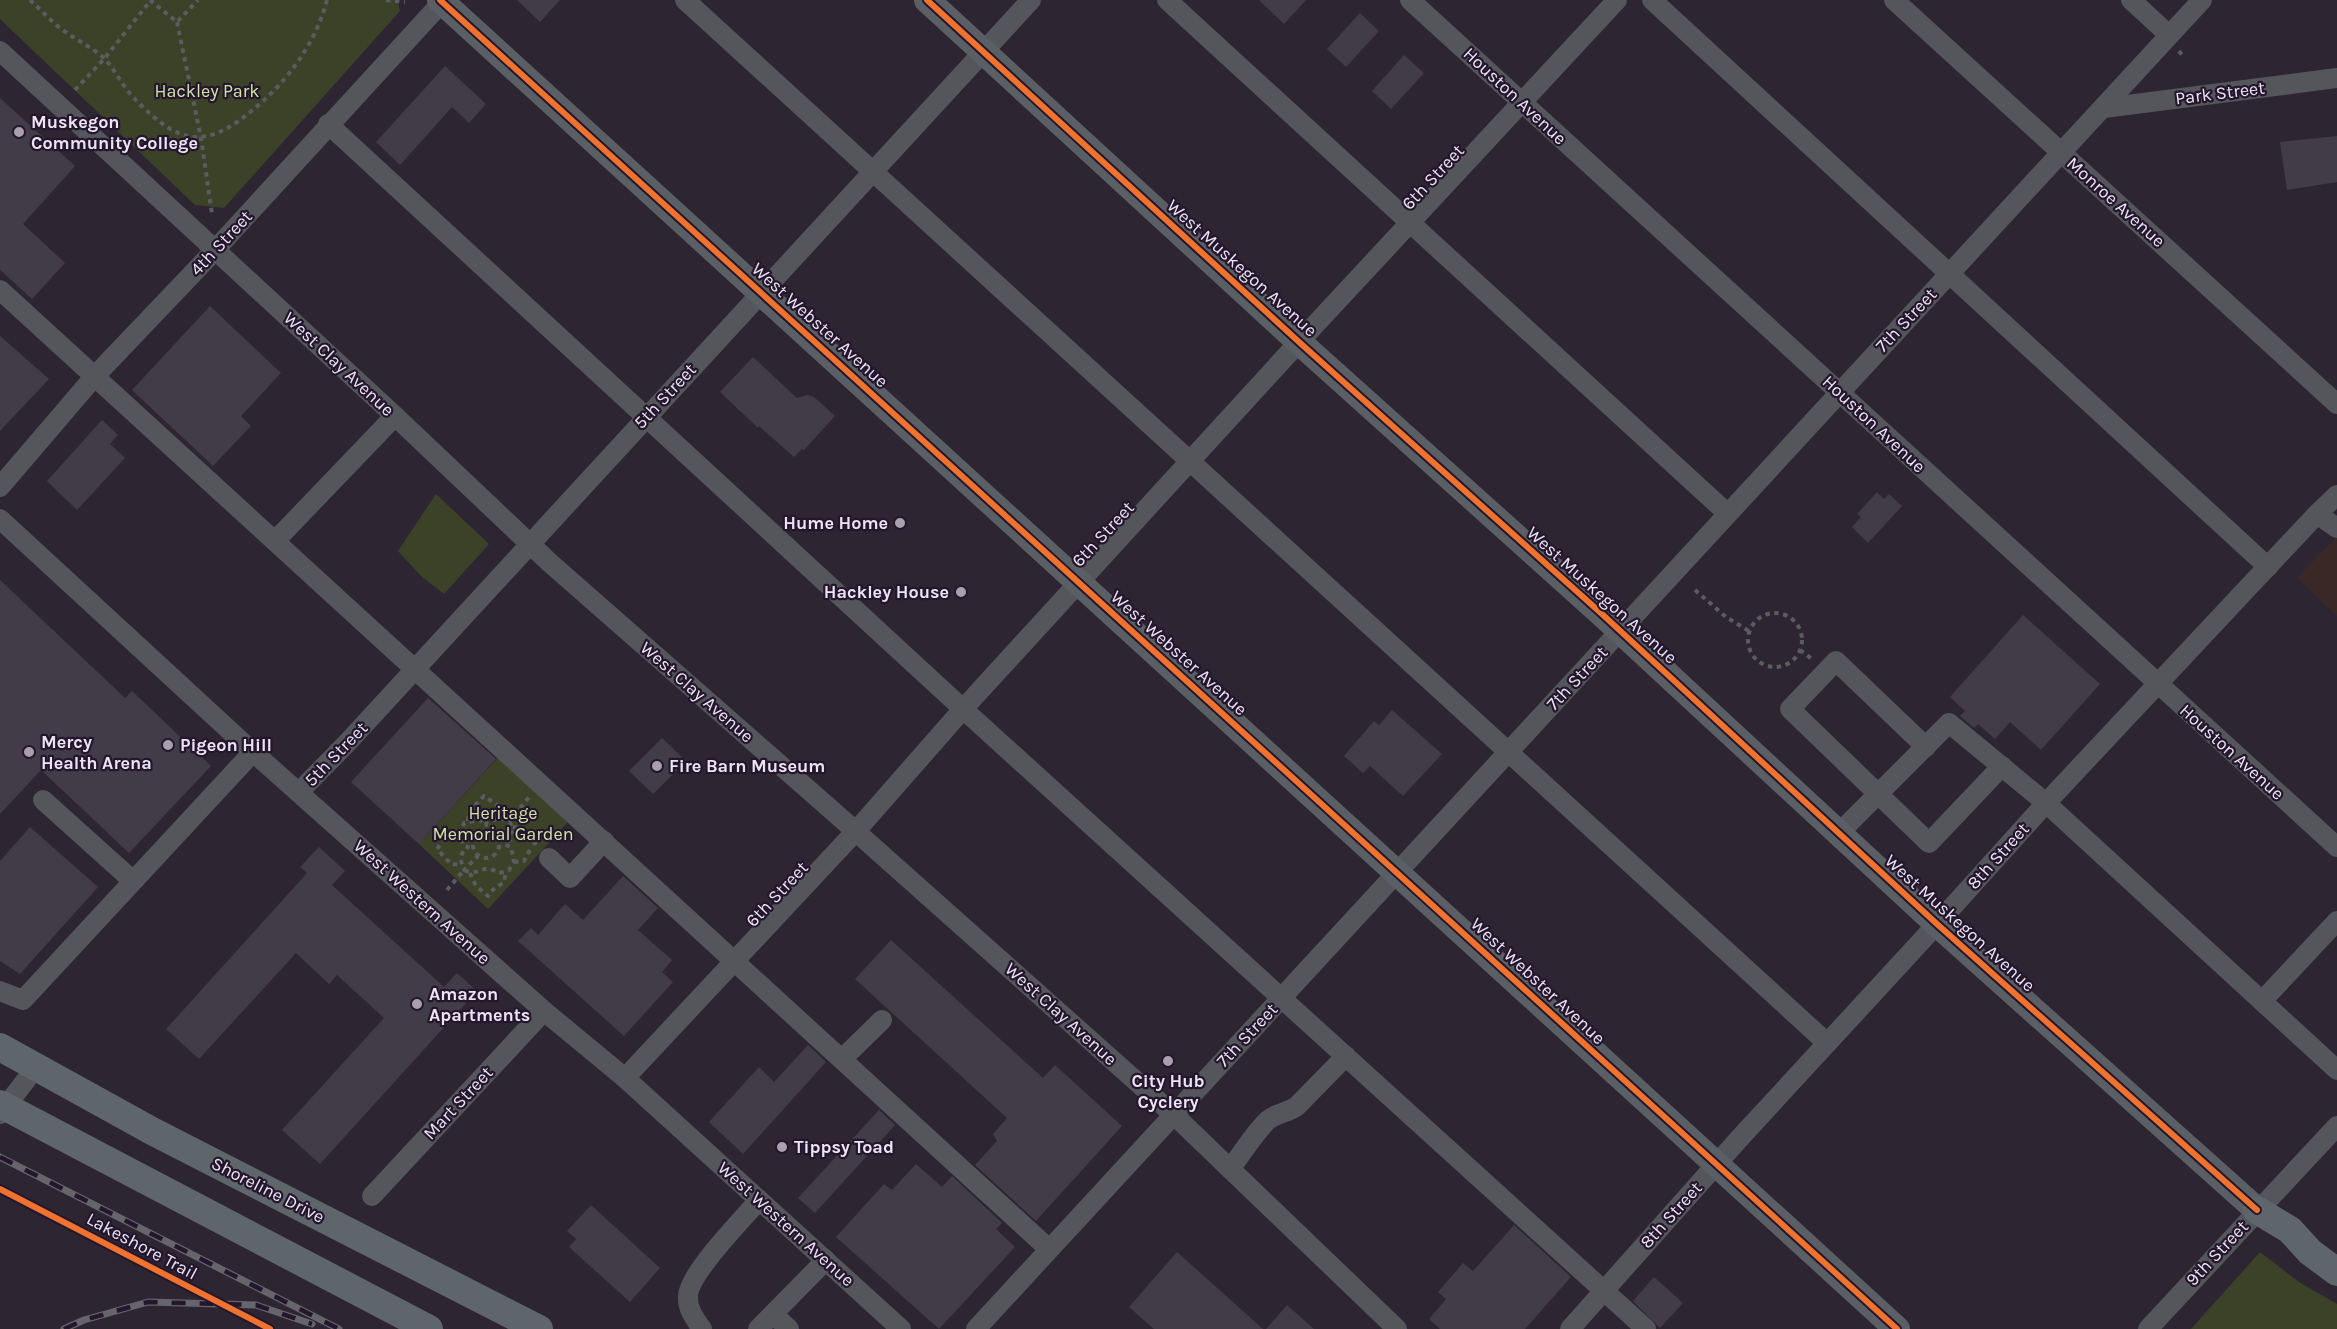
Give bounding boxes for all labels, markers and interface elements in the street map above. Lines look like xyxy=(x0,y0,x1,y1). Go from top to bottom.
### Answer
street label: Houston Avenue xyxy=(1459,43,1571,149)
street label: Park Street xyxy=(2174,77,2266,109)
park label: Hackley Park xyxy=(155,80,259,102)
place label: Muskegon Community College xyxy=(31,111,198,154)
marker: Muskegon Community College xyxy=(12,125,26,139)
street label: 6th Street xyxy=(1397,139,1469,214)
street label: Monroe Avenue xyxy=(2062,152,2170,252)
street label: West Muskegon Avenue xyxy=(1162,195,1322,341)
street label: 4th Street xyxy=(185,206,257,280)
street label: West Webster Avenue xyxy=(747,258,893,392)
street label: 7th Street xyxy=(1871,283,1941,357)
street label: West Clay Avenue xyxy=(279,307,399,421)
street label: 5th Street xyxy=(629,359,701,433)
street label: Houston Avenue xyxy=(1818,371,1930,477)
street label: 6th Street xyxy=(1067,496,1139,571)
place label: Hume Home xyxy=(783,512,888,534)
marker: Hume Home xyxy=(893,516,907,530)
street label: West Muskegon Avenue xyxy=(1522,522,1682,668)
place label: Hackley House xyxy=(824,581,949,603)
marker: Hackley House xyxy=(954,585,968,599)
street label: West Webster Avenue xyxy=(1106,586,1252,720)
street label: West Clay Avenue xyxy=(636,637,758,747)
street label: 7th Street xyxy=(1542,641,1612,715)
street label: Houston Avenue xyxy=(2175,699,2289,805)
street label: 5th Street xyxy=(300,717,372,791)
place label: Mercy Health Arena xyxy=(41,731,152,774)
place label: Pigeon Hill xyxy=(180,734,272,756)
marker: Pigeon Hill xyxy=(161,738,175,752)
marker: Mercy Health Arena xyxy=(22,745,36,759)
place label: Fire Barn Museum xyxy=(669,755,825,777)
marker: Fire Barn Museum xyxy=(650,759,664,773)
park label: Heritage Memorial Garden xyxy=(432,802,574,845)
street label: 8th Street xyxy=(1962,818,2034,894)
street label: West Western Avenue xyxy=(349,835,495,969)
street label: West Muskegon Avenue xyxy=(1880,850,2040,996)
street label: 6th Street xyxy=(741,856,813,931)
street label: West Webster Avenue xyxy=(1466,913,1610,1049)
street label: West Clay Avenue xyxy=(1000,958,1122,1070)
place label: Amazon Apartments xyxy=(429,983,530,1026)
marker: Amazon Apartments xyxy=(410,997,424,1011)
street label: 7th Street xyxy=(1212,998,1282,1072)
marker: City Hub Cyclery xyxy=(1161,1054,1175,1068)
street label: Mart Street xyxy=(419,1062,498,1144)
place label: City Hub Cyclery xyxy=(1131,1070,1205,1113)
place label: Tippsy Toad xyxy=(794,1136,894,1158)
marker: Tippsy Toad xyxy=(775,1140,789,1154)
street label: Shoreline Drive xyxy=(208,1152,328,1228)
street label: West Western Avenue xyxy=(713,1157,859,1291)
street label: 8th Street xyxy=(1635,1177,1707,1253)
street label: Lakeshore Trail xyxy=(83,1208,201,1284)
street label: 9th Street xyxy=(2181,1215,2253,1290)

